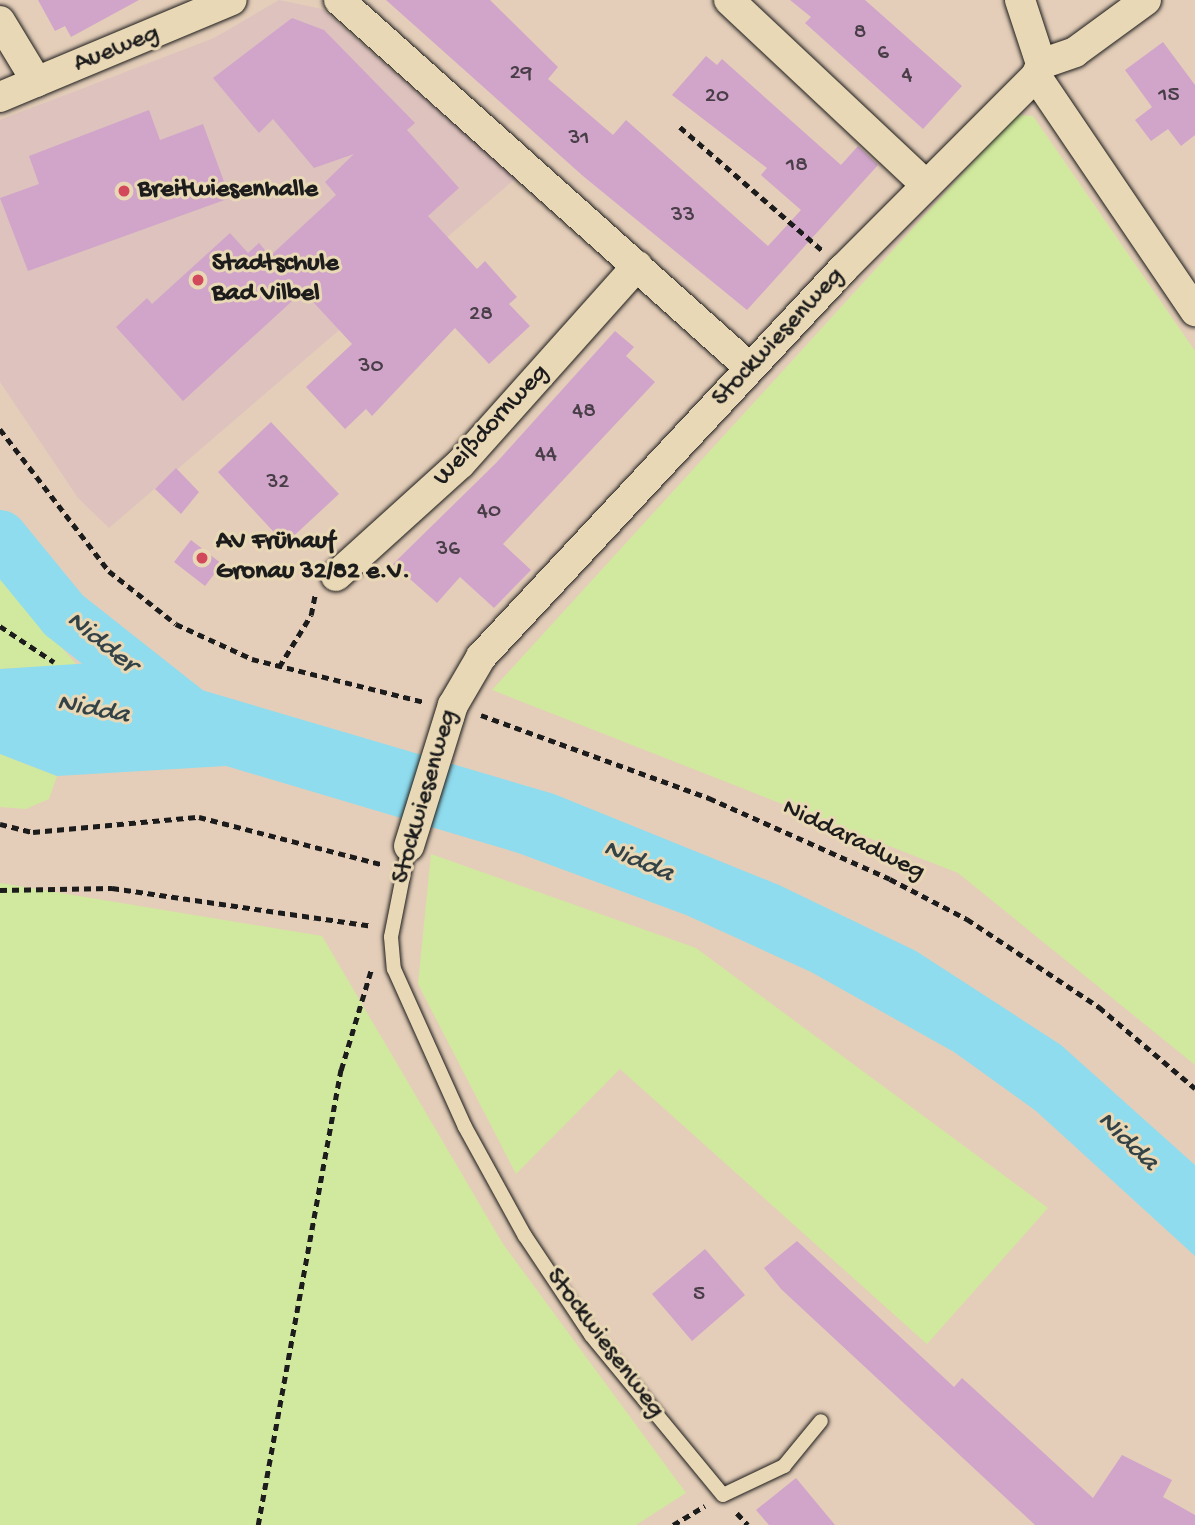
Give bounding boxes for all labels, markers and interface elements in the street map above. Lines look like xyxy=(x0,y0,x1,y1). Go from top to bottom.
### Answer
street label: Aueweg xyxy=(70,19,164,81)
house number: 8 xyxy=(854,19,866,47)
house number: 6 xyxy=(877,40,889,68)
house number: 29 xyxy=(510,60,532,88)
house number: 4 xyxy=(902,62,912,90)
house number: 15 xyxy=(1158,82,1180,110)
house number: 20 xyxy=(705,83,729,111)
house number: 31 xyxy=(568,125,590,153)
house number: 18 xyxy=(786,152,808,180)
place label: Breitwiesenhalle xyxy=(138,175,318,207)
marker: Breitwiesenhalle xyxy=(116,183,132,199)
house number: 33 xyxy=(671,202,695,230)
place label: Stadtschule Bad Vilbel xyxy=(212,249,339,310)
street label: Stockwiesenweg xyxy=(706,262,852,414)
marker: Stadtschule Bad Vilbel xyxy=(190,272,206,288)
house number: 28 xyxy=(469,301,493,329)
house number: 30 xyxy=(359,353,383,381)
street label: Weißdornweg xyxy=(428,358,556,494)
house number: 48 xyxy=(572,398,596,426)
house number: 44 xyxy=(535,441,557,469)
house number: 32 xyxy=(266,469,290,497)
house number: 40 xyxy=(477,498,501,526)
place label: AV Frühauf Gronau 32/82 e.V. xyxy=(216,527,410,588)
house number: 36 xyxy=(436,536,460,564)
marker: AV Frühauf Gronau 32/82 e.V. xyxy=(194,550,210,566)
water label: Nidder xyxy=(59,604,143,682)
water label: Nidda xyxy=(54,687,132,733)
street label: Stockwiesenweg xyxy=(386,706,466,888)
street label: Niddaradweg xyxy=(777,793,929,889)
water label: Nidda xyxy=(598,832,678,892)
water label: Nidda xyxy=(1089,1105,1165,1179)
street label: Stockwiesenweg xyxy=(538,1263,670,1425)
house number: 5 xyxy=(693,1281,705,1309)

